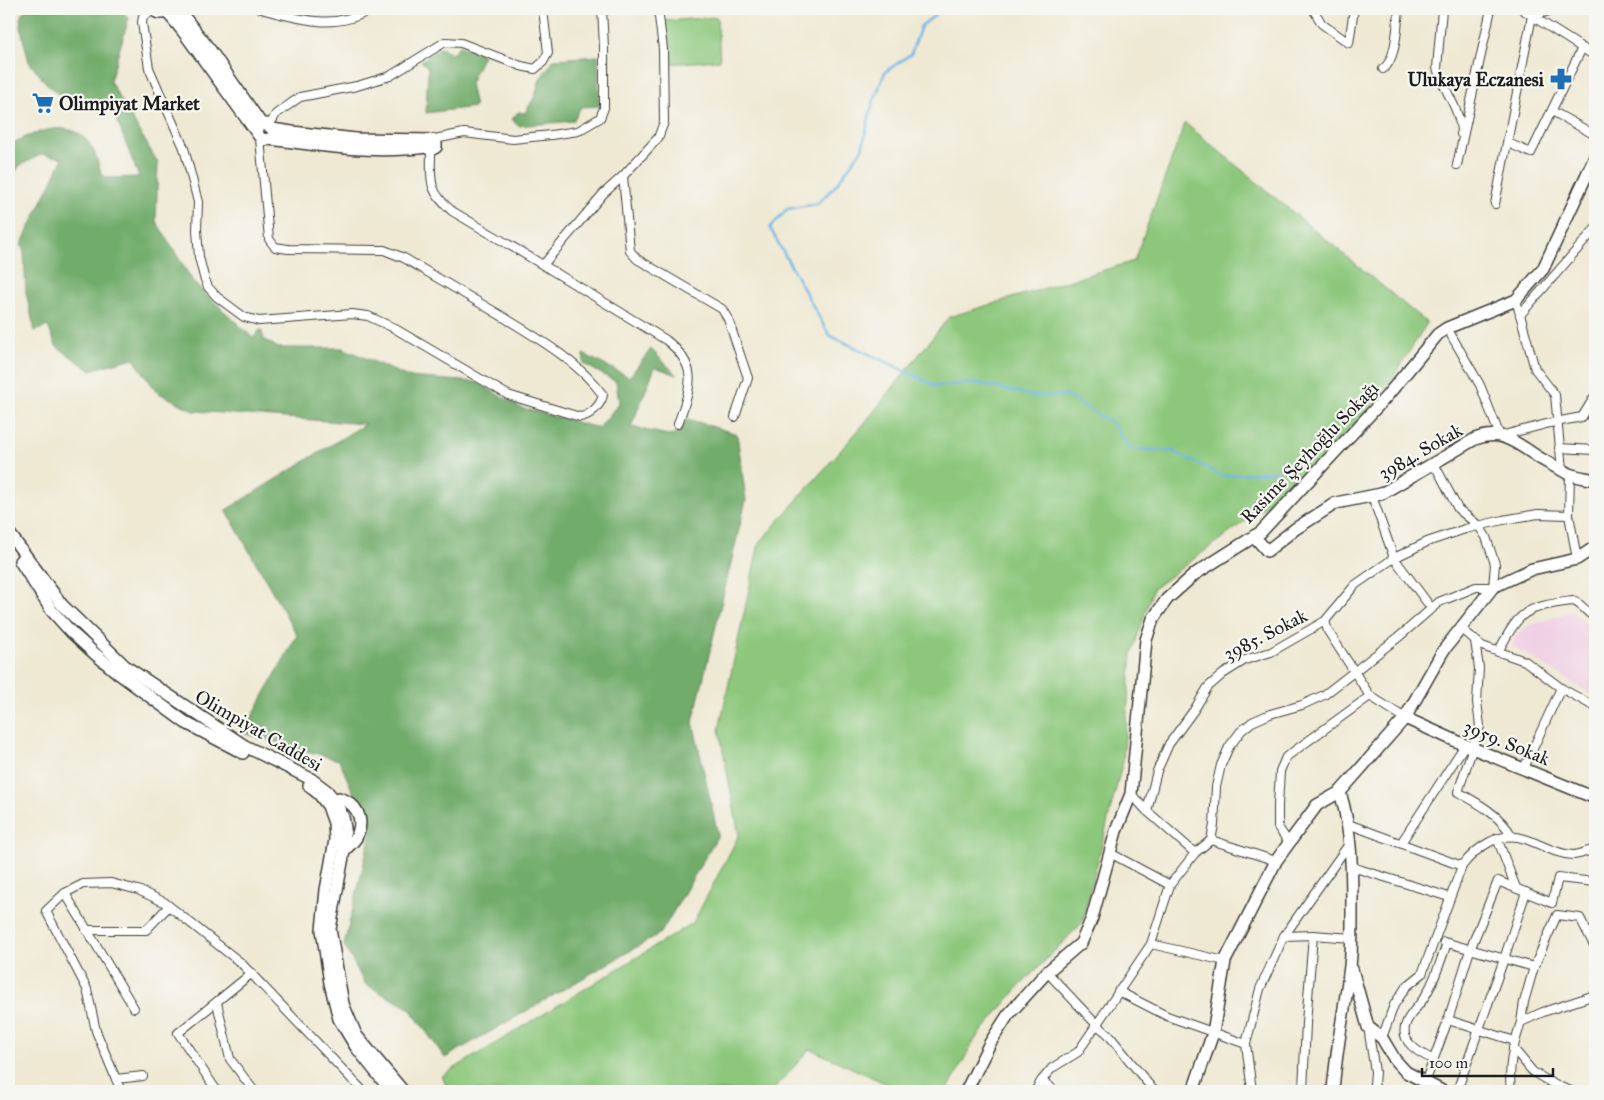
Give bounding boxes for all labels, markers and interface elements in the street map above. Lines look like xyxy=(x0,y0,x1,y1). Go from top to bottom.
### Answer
pharmacy icon: Ulukaya Eczanesi xyxy=(1548,66,1574,92)
place label: Ulukaya Eczanesi xyxy=(1408,68,1545,92)
supermarket icon: Olimpiyat Market xyxy=(30,90,56,116)
place label: Olimpiyat Market xyxy=(59,92,200,116)
street label: Rasime Şeyhoğlu Sokağı xyxy=(1236,376,1384,529)
street label: 3984. Sokak xyxy=(1374,418,1466,485)
street label: 3985. Sokak xyxy=(1220,604,1311,665)
street label: Olimpiyat Caddesi xyxy=(191,685,326,776)
street label: 3959. Sokak xyxy=(1460,715,1554,770)
scale bar xyxy=(1422,1045,1553,1077)
text: 100 m xyxy=(1429,1054,1469,1072)

